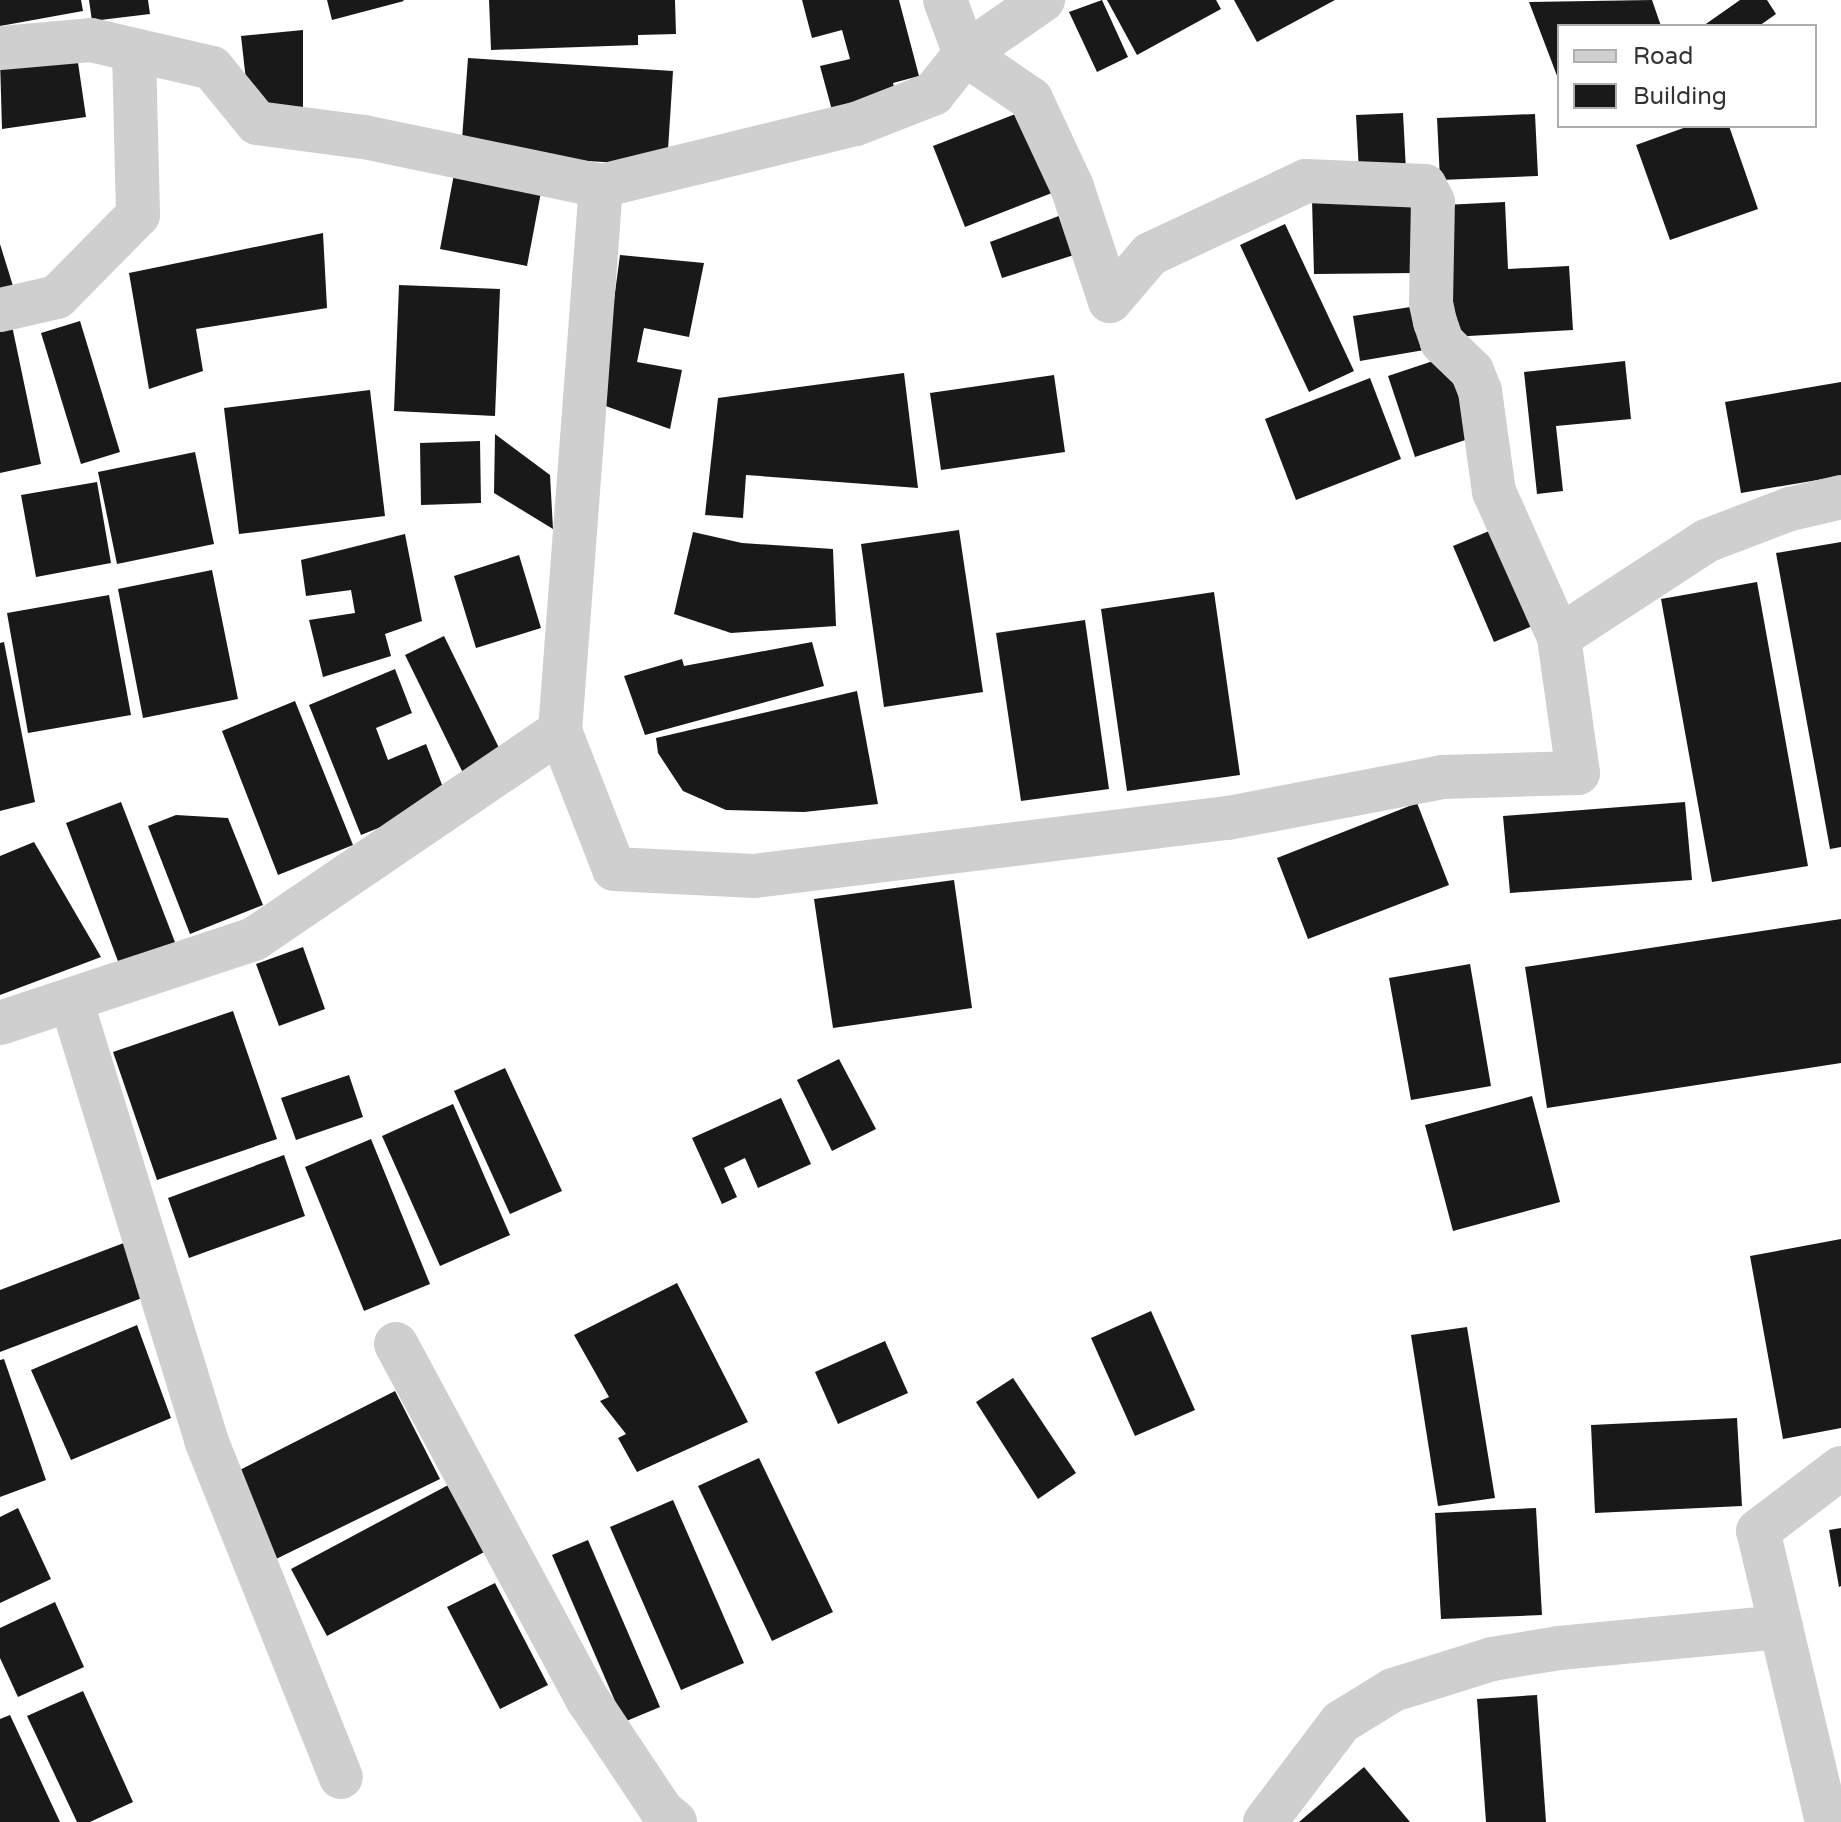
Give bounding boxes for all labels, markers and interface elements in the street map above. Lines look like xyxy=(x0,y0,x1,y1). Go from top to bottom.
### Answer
legend xyxy=(1557,24,1817,128)
text: Road xyxy=(1633,42,1693,71)
text: Building xyxy=(1633,82,1727,111)

